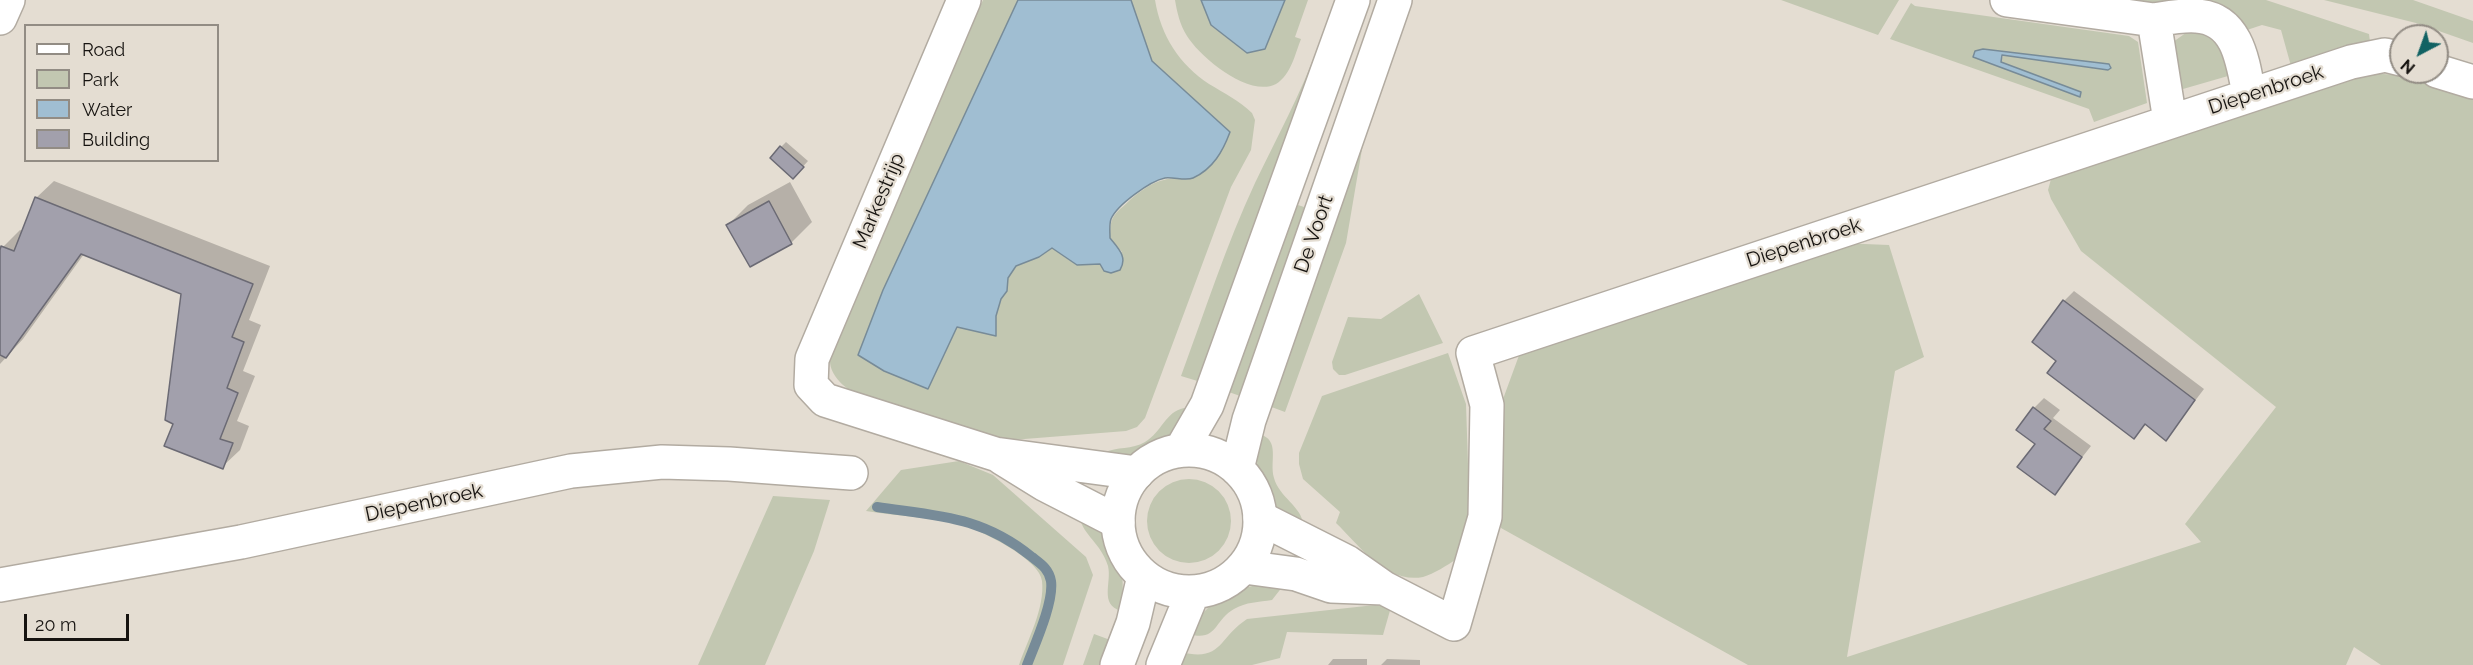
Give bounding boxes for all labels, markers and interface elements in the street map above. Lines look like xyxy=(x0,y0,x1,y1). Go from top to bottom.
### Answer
legend xyxy=(24,24,219,162)
north arrow xyxy=(2389,24,2449,84)
text: Road xyxy=(82,39,125,60)
text: N xyxy=(2397,55,2419,78)
street label: Diepenbroek xyxy=(2206,60,2326,120)
text: Park xyxy=(82,69,119,90)
text: Water xyxy=(82,99,132,120)
text: Building xyxy=(82,129,150,150)
street label: Markestrijp xyxy=(848,149,910,253)
street label: De Voort xyxy=(1289,192,1339,276)
street label: Diepenbroek xyxy=(1744,213,1864,273)
street label: Diepenbroek xyxy=(363,479,485,527)
scale bar xyxy=(27,602,132,640)
text: 20 m xyxy=(35,614,77,635)

